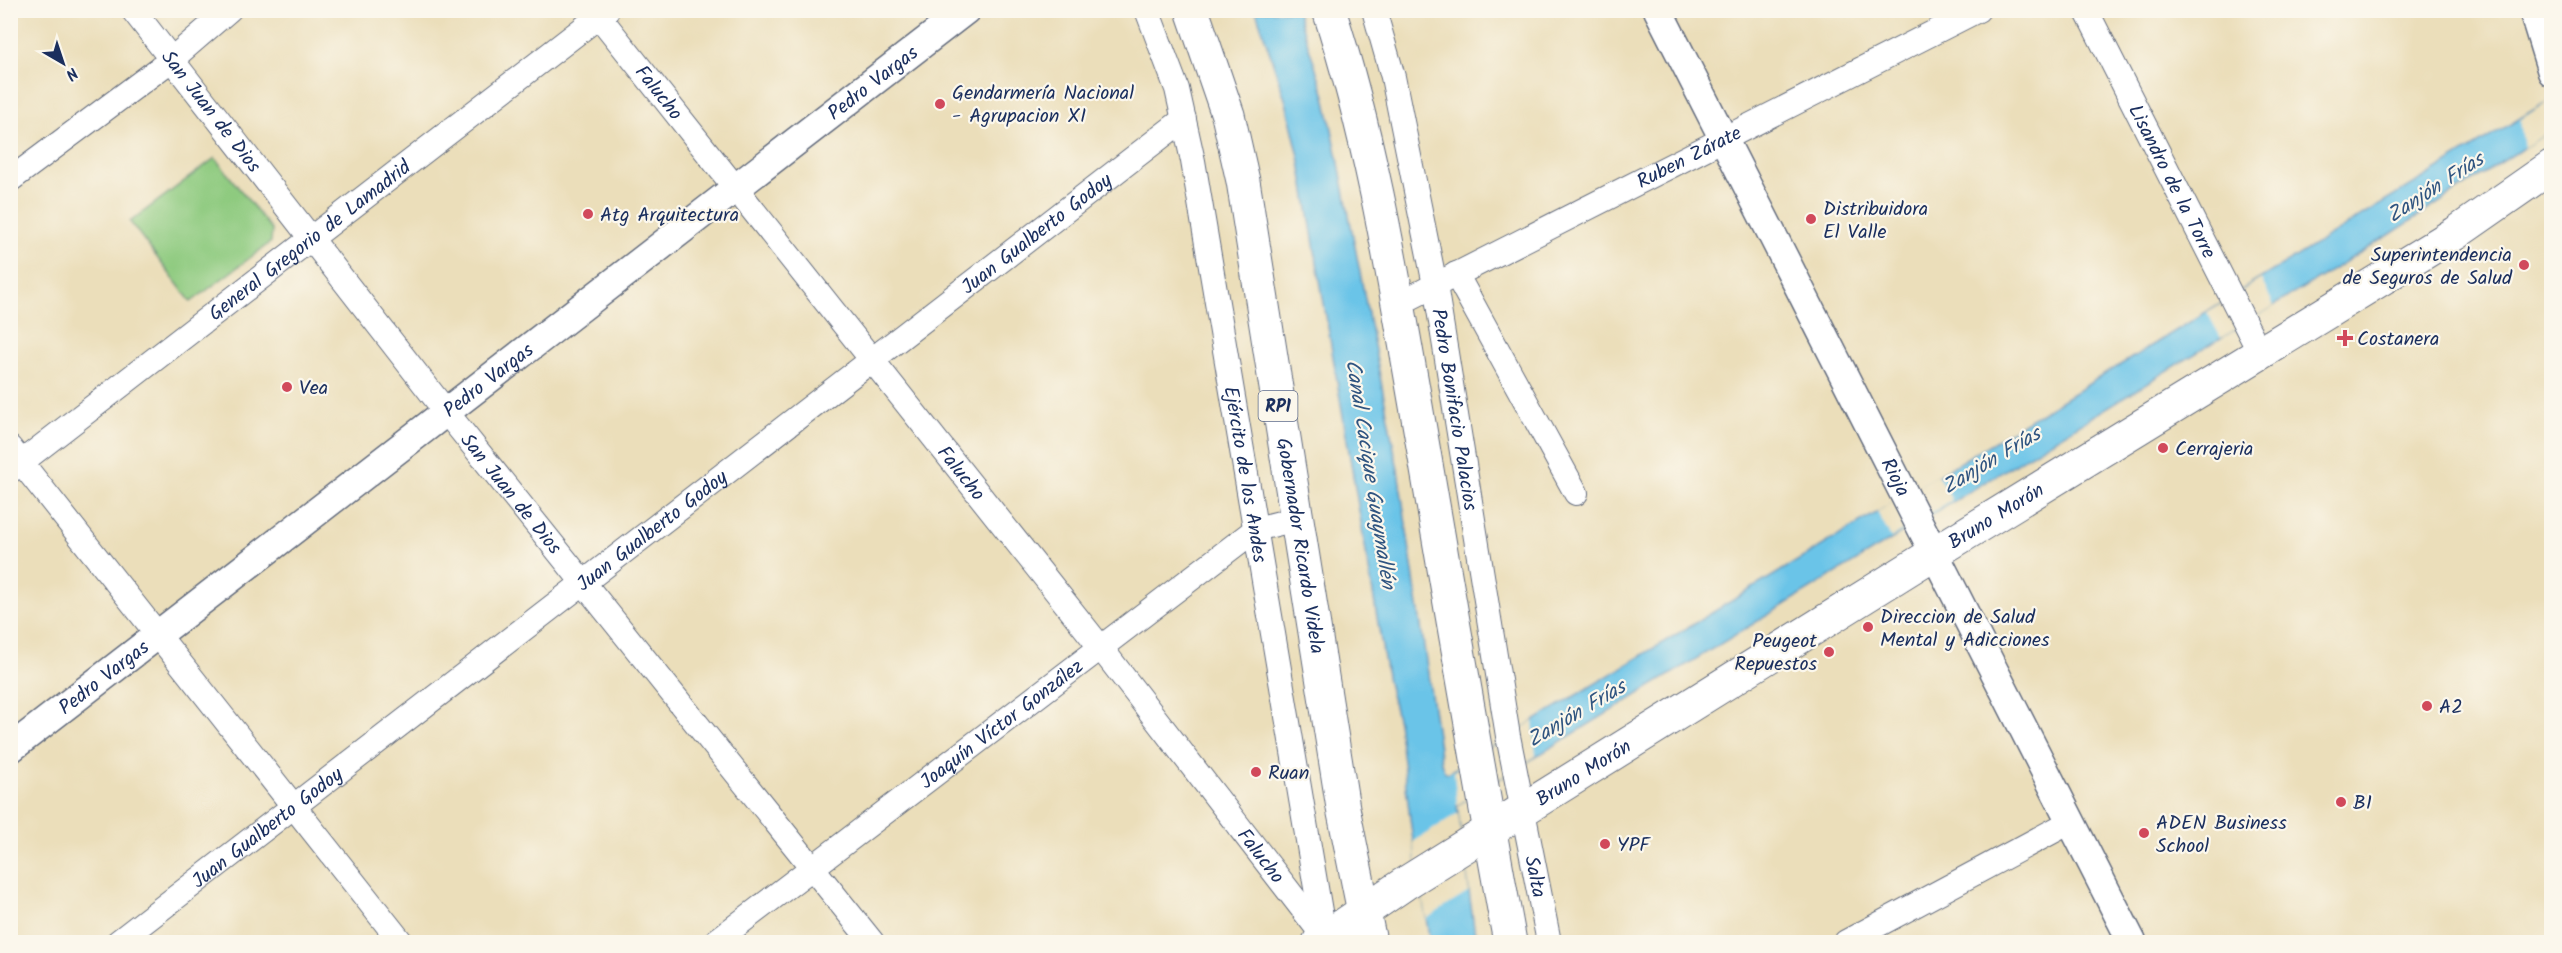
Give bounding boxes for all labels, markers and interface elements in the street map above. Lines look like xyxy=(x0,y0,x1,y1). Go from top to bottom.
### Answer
north arrow xyxy=(33,33,93,93)
street label: Pedro Vargas xyxy=(821,38,926,130)
street label: San Juan de Dios xyxy=(152,44,269,181)
street label: Falucho xyxy=(626,59,690,128)
text: N xyxy=(60,61,83,86)
place label: Gendarmería Nacional - Agrupacion XI xyxy=(952,78,1134,133)
marker: Gendarmería Nacional - Agrupacion XI xyxy=(933,97,947,111)
street label: Lisandro de la Torre xyxy=(2119,99,2224,265)
street label: Ruben Zárate xyxy=(1632,118,1748,198)
water label: Zanjón Frías xyxy=(2381,143,2493,232)
street label: General Gregorio de Lamadrid xyxy=(202,152,419,330)
street label: Juan Gualberto Godoy xyxy=(955,165,1120,304)
place label: Distribuidora El Valle xyxy=(1823,194,1928,249)
place label: Atg Arquitectura xyxy=(600,200,739,232)
marker: Atg Arquitectura xyxy=(581,207,595,221)
marker: Distribuidora El Valle xyxy=(1804,212,1818,226)
place label: Superintendencia de Seguros de Salud xyxy=(2343,240,2513,295)
marker: Superintendencia de Seguros de Salud xyxy=(2517,258,2531,272)
street label: Pedro Bonifacio Palacios xyxy=(1421,306,1485,514)
place label: Costanera xyxy=(2357,324,2439,356)
marker: Costanera xyxy=(2338,331,2352,345)
street label: Pedro Vargas xyxy=(437,335,542,427)
water label: Canal Cacique Guaymallén xyxy=(1335,357,1404,593)
place label: Vea xyxy=(299,373,328,405)
marker: Vea xyxy=(280,380,294,394)
street label: Ejército de los Andes xyxy=(1213,384,1275,566)
road number: RP1 xyxy=(1258,391,1298,421)
water label: Zanjón Frías xyxy=(1936,418,2049,504)
street label: San Juan de Dios xyxy=(451,427,569,563)
place label: Cerrajeria xyxy=(2175,434,2253,466)
street label: Gobernador Ricardo Videla xyxy=(1266,436,1332,656)
street label: Falucho xyxy=(928,439,992,509)
marker: Cerrajeria xyxy=(2156,441,2170,455)
street label: Rioja xyxy=(1871,453,1918,503)
street label: Juan Gualberto Godoy xyxy=(570,462,736,601)
street label: Bruno Morón xyxy=(1942,475,2051,559)
place label: Direccion de Salud Mental y Adicciones xyxy=(1880,602,2050,657)
marker: Direccion de Salud Mental y Adicciones xyxy=(1861,620,1875,634)
place label: Peugeot Repuestos xyxy=(1734,626,1817,681)
street label: Pedro Vargas xyxy=(52,633,157,724)
marker: Peugeot Repuestos xyxy=(1822,645,1836,659)
street label: Joaquín Víctor González xyxy=(914,652,1091,798)
water label: Zanjón Frías xyxy=(1521,671,1634,757)
place label: A2 xyxy=(2439,692,2463,724)
marker: A2 xyxy=(2420,699,2434,713)
street label: Bruno Morón xyxy=(1530,732,1638,816)
place label: Ruan xyxy=(1268,758,1309,790)
street label: Juan Gualberto Godoy xyxy=(185,759,351,898)
marker: Ruan xyxy=(1249,765,1263,779)
place label: B1 xyxy=(2353,788,2372,820)
marker: B1 xyxy=(2334,795,2348,809)
place label: ADEN Business School xyxy=(2156,808,2287,863)
street label: Falucho xyxy=(1228,822,1292,891)
marker: ADEN Business School xyxy=(2137,826,2151,840)
place label: YPF xyxy=(1617,830,1651,862)
marker: YPF xyxy=(1598,837,1612,851)
street label: Salta xyxy=(1514,853,1554,901)

